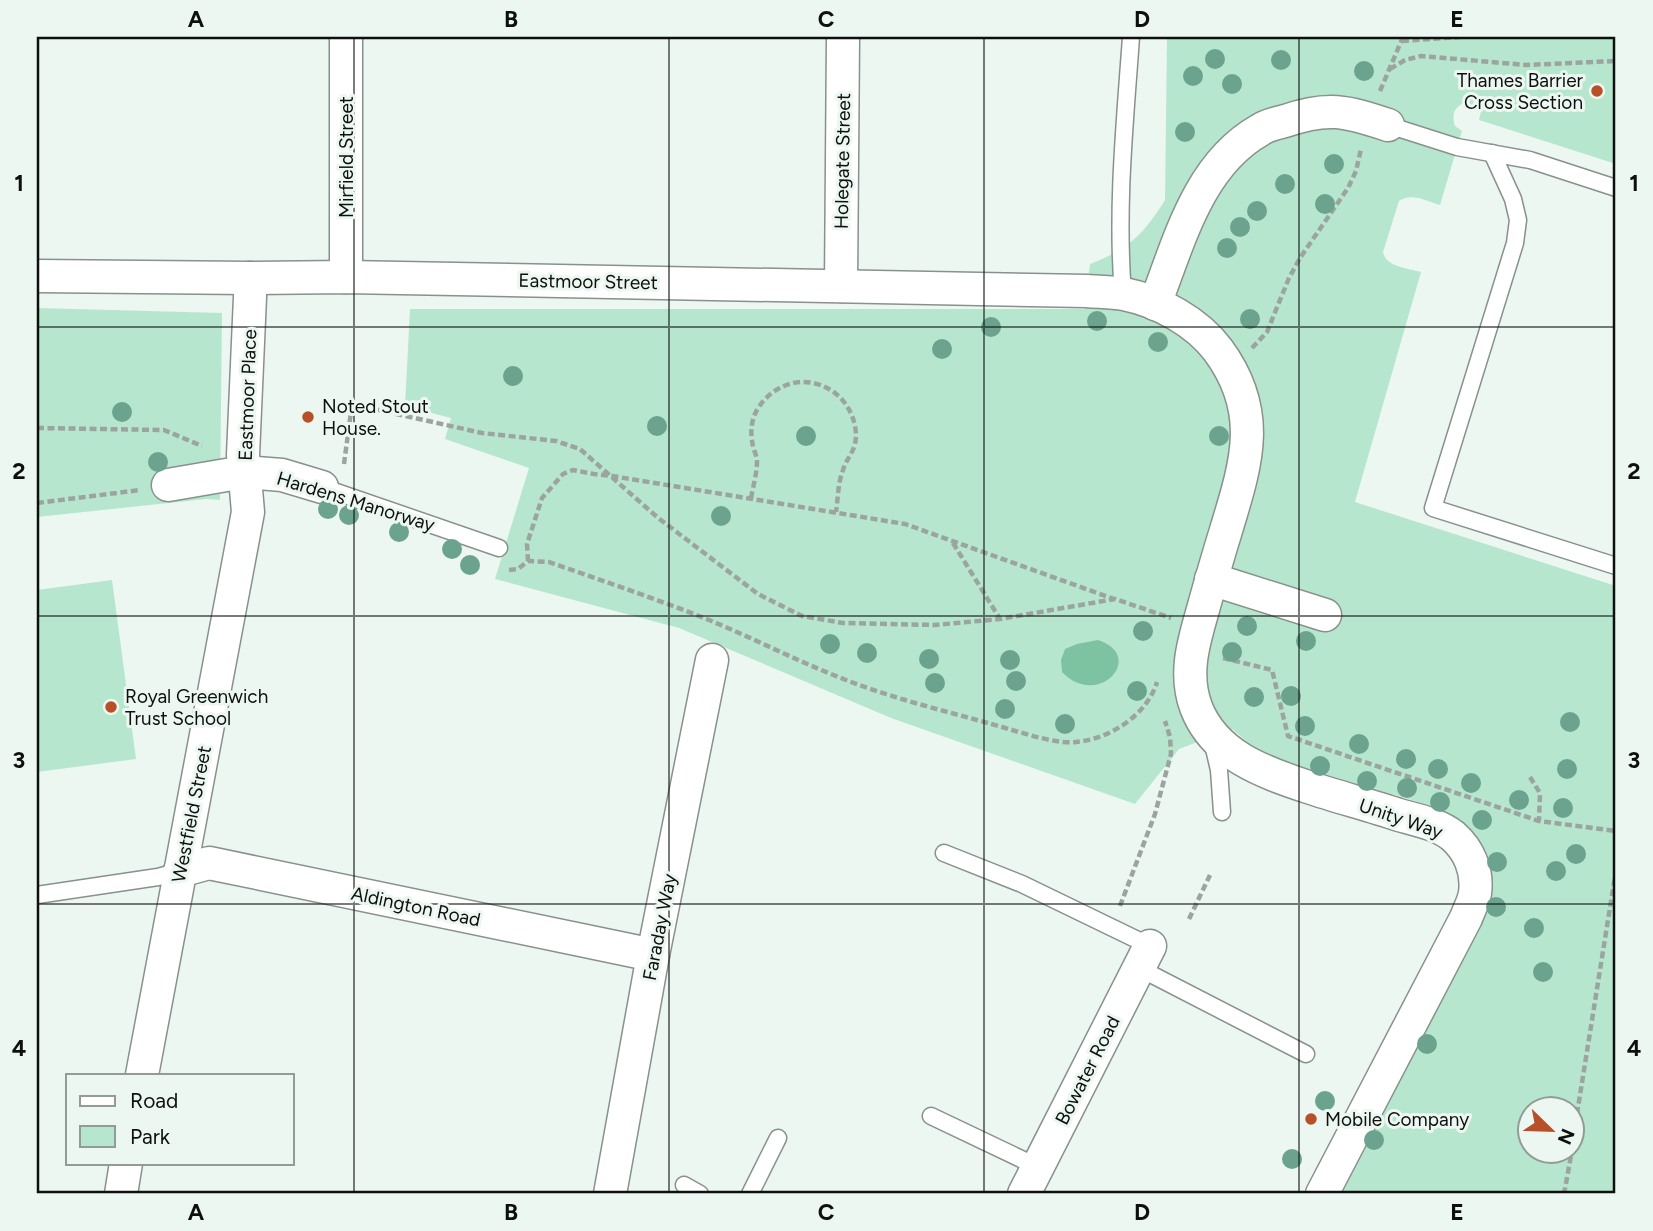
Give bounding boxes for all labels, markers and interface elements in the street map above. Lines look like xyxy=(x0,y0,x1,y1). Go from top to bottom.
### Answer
text: A xyxy=(188,5,205,33)
text: B xyxy=(504,5,518,33)
text: C xyxy=(818,5,835,33)
text: D xyxy=(1134,5,1150,33)
text: E xyxy=(1450,5,1464,33)
place label: Thames Barrier Cross Section xyxy=(1457,69,1584,114)
marker: Thames Barrier Cross Section xyxy=(1589,83,1605,99)
street label: Holegate Street xyxy=(830,93,855,229)
street label: Mirfield Street xyxy=(335,96,358,218)
text: 1 xyxy=(14,169,24,197)
text: 1 xyxy=(1629,169,1639,197)
street label: Eastmoor Street xyxy=(518,269,658,294)
street label: Eastmoor Place xyxy=(234,329,261,461)
place label: Noted Stout House. xyxy=(322,395,429,440)
marker: Noted Stout House. xyxy=(300,409,316,425)
text: 2 xyxy=(12,457,26,485)
text: 2 xyxy=(1627,457,1641,485)
street label: Hardens Manorway xyxy=(274,466,438,536)
place label: Royal Greenwich Trust School xyxy=(125,685,268,730)
marker: Royal Greenwich Trust School xyxy=(103,699,119,715)
street label: Westfield Street xyxy=(167,744,216,884)
text: 3 xyxy=(13,746,25,774)
text: 3 xyxy=(1628,746,1640,774)
street label: Unity Way xyxy=(1356,793,1446,844)
street label: Faraday Way xyxy=(638,872,681,982)
street label: Aldington Road xyxy=(349,882,483,931)
street label: Bowater Road xyxy=(1050,1012,1125,1129)
text: 4 xyxy=(12,1034,26,1062)
text: 4 xyxy=(1627,1034,1641,1062)
legend xyxy=(66,1074,294,1164)
text: Road xyxy=(130,1088,178,1113)
north arrow xyxy=(1516,1094,1586,1164)
place label: Mobile Company xyxy=(1325,1108,1469,1131)
marker: Mobile Company xyxy=(1303,1111,1319,1127)
text: Park xyxy=(130,1124,171,1149)
text: N xyxy=(1553,1125,1580,1148)
text: A xyxy=(188,1198,205,1226)
text: B xyxy=(504,1198,518,1226)
text: C xyxy=(818,1198,835,1226)
text: D xyxy=(1134,1198,1150,1226)
text: E xyxy=(1450,1198,1464,1226)

